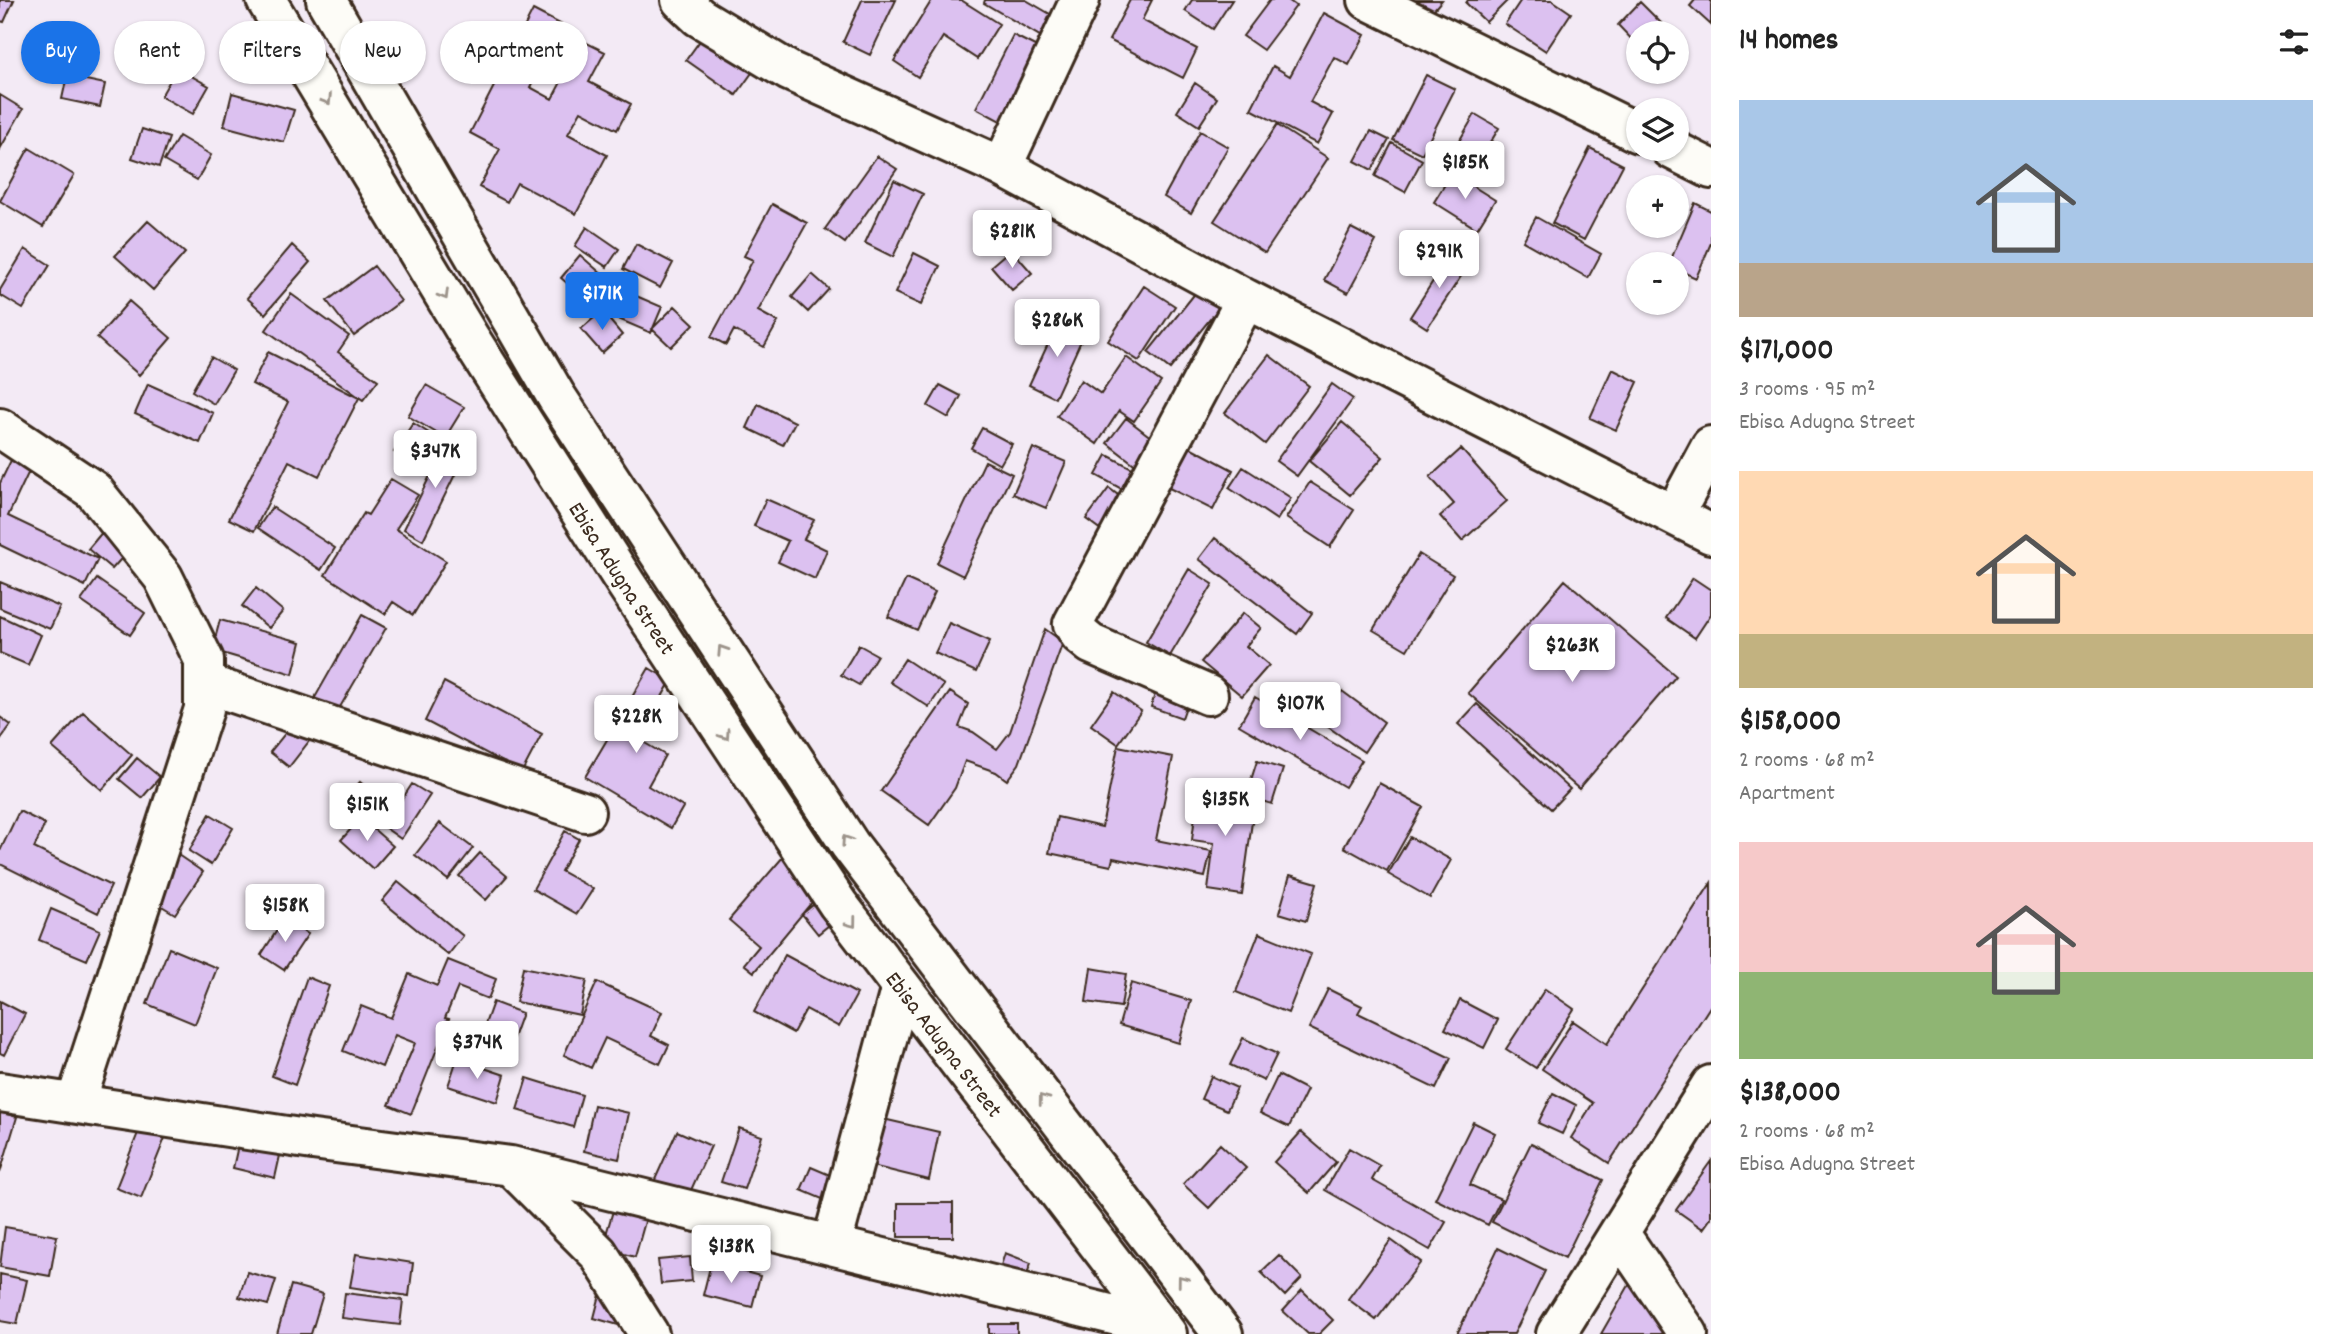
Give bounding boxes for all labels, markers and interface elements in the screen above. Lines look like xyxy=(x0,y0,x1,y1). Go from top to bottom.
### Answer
chip: Buy xyxy=(21,21,100,84)
chip: Rent xyxy=(114,21,205,84)
chip: Filters xyxy=(219,21,326,84)
chip: New xyxy=(340,21,426,84)
chip: Apartment xyxy=(440,21,588,84)
map controls xyxy=(1626,21,1689,315)
button: locate xyxy=(1626,21,1689,84)
text: 14 homes xyxy=(1739,21,1838,64)
icon: filters xyxy=(2275,23,2313,61)
one-way arrow xyxy=(319,93,332,106)
button: layers xyxy=(1626,98,1689,161)
pin: $185K xyxy=(1416,142,1514,201)
icon: home xyxy=(1963,145,2089,271)
text: $185K xyxy=(1441,147,1489,180)
button: + xyxy=(1626,175,1689,238)
pin: $281K xyxy=(963,210,1061,270)
text: $281K xyxy=(989,216,1035,249)
pin: $291K xyxy=(1390,230,1488,290)
text: $291K xyxy=(1415,236,1463,269)
button: − xyxy=(1626,252,1689,315)
pin: $171K xyxy=(553,272,651,332)
text: $171K xyxy=(581,278,623,311)
one-way arrow xyxy=(436,288,449,301)
pin: $286K xyxy=(1008,300,1106,359)
text: $286K xyxy=(1031,305,1083,338)
text: $171,000 xyxy=(1739,331,1834,374)
text: 3 rooms · 95 m² xyxy=(1739,374,1875,407)
text: Ebisa Adugna Street xyxy=(1739,407,1915,440)
pin: $347K xyxy=(386,430,484,490)
text: $347K xyxy=(410,436,460,469)
street label: Ebisa Adugna Street xyxy=(558,497,682,663)
icon: home xyxy=(1963,516,2089,642)
pin: $263K xyxy=(1523,624,1621,684)
text: $263K xyxy=(1545,630,1599,663)
one-way arrow xyxy=(717,644,730,657)
pin: $107K xyxy=(1251,682,1349,742)
text: $107K xyxy=(1276,688,1324,721)
pin: $228K xyxy=(587,696,685,755)
text: $228K xyxy=(610,701,662,734)
text: $158,000 xyxy=(1739,702,1841,745)
one-way arrow xyxy=(717,727,730,740)
text: 2 rooms · 68 m² xyxy=(1739,745,1875,778)
pin: $135K xyxy=(1176,778,1274,838)
text: Apartment xyxy=(1739,778,1835,811)
pin: $151K xyxy=(318,784,416,843)
text: $135K xyxy=(1201,784,1249,817)
text: $151K xyxy=(345,789,389,822)
one-way arrow xyxy=(842,835,854,848)
pin: $158K xyxy=(236,884,334,944)
icon: home xyxy=(1963,887,2089,1013)
text: $158K xyxy=(261,890,309,923)
one-way arrow xyxy=(844,915,857,928)
street label: Ebisa Adugna Street xyxy=(875,966,1009,1126)
pin: $374K xyxy=(428,1021,526,1081)
text: $374K xyxy=(452,1027,502,1060)
text: $138,000 xyxy=(1739,1073,1841,1116)
one-way arrow xyxy=(1039,1094,1052,1107)
text: 2 rooms · 68 m² xyxy=(1739,1116,1875,1149)
text: Ebisa Adugna Street xyxy=(1739,1149,1915,1182)
pin: $138K xyxy=(682,1226,780,1285)
text: $138K xyxy=(708,1231,754,1264)
one-way arrow xyxy=(1177,1275,1190,1288)

